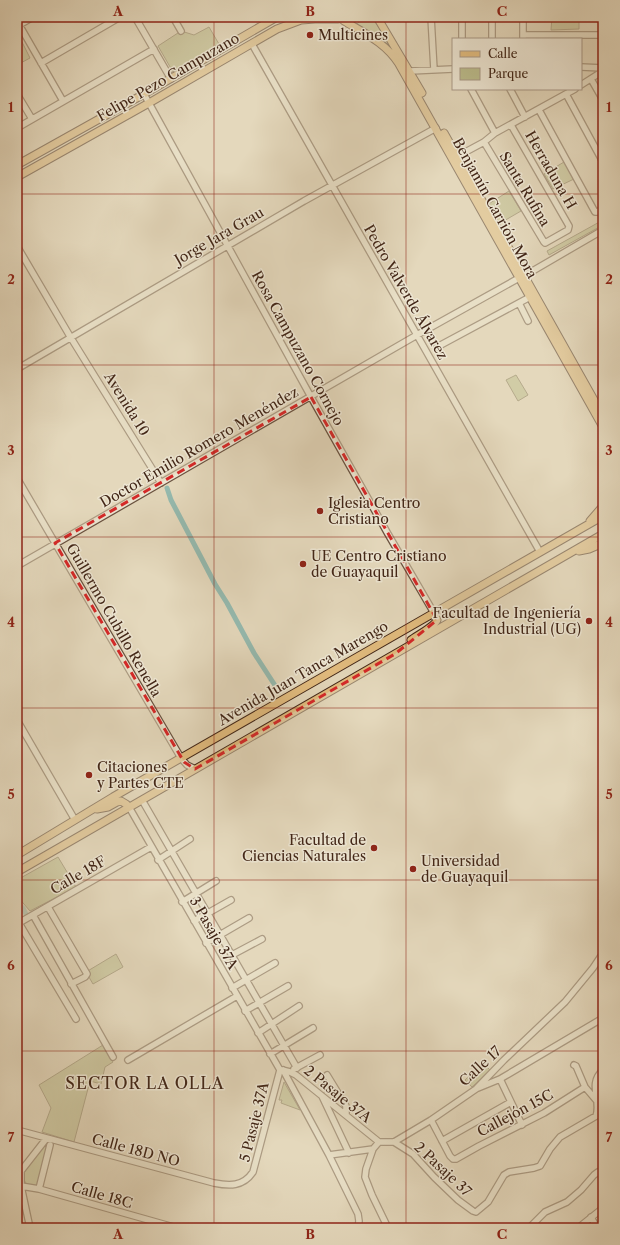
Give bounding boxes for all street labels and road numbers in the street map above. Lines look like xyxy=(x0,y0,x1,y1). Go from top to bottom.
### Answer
street label: Felipe Pezo Campuzano xyxy=(94,29,242,125)
street label: Herraduna H xyxy=(521,128,581,212)
street label: Benjamín Carrión Mora xyxy=(449,134,542,282)
street label: Santa Rufina xyxy=(496,148,555,230)
street label: Jorge Jara Grau xyxy=(169,203,267,270)
street label: Pedro Valverde Álvarez xyxy=(360,221,452,363)
street label: Rosa Campuzano Cornejo xyxy=(248,267,348,429)
street label: Avenida 10 xyxy=(100,368,154,439)
street label: Doctor Emilio Romero Menéndez xyxy=(97,383,301,511)
street label: Guillermo Cubillo Renella xyxy=(63,540,166,701)
street label: Avenida Juan Tanca Marengo xyxy=(214,617,391,730)
street label: Calle 18F xyxy=(47,852,109,898)
street label: 3 Pasaje 37A xyxy=(186,893,242,973)
street label: Calle 17 xyxy=(455,1042,505,1090)
street label: 2 Pasaje 37A xyxy=(301,1061,376,1127)
street label: 5 Pasaje 37A xyxy=(235,1080,273,1164)
street label: Callejón 15C xyxy=(474,1085,556,1141)
street label: Calle 18D NO xyxy=(90,1130,182,1170)
street label: 2 Pasaje 37 xyxy=(411,1138,475,1200)
street label: Calle 18C xyxy=(69,1178,135,1212)

